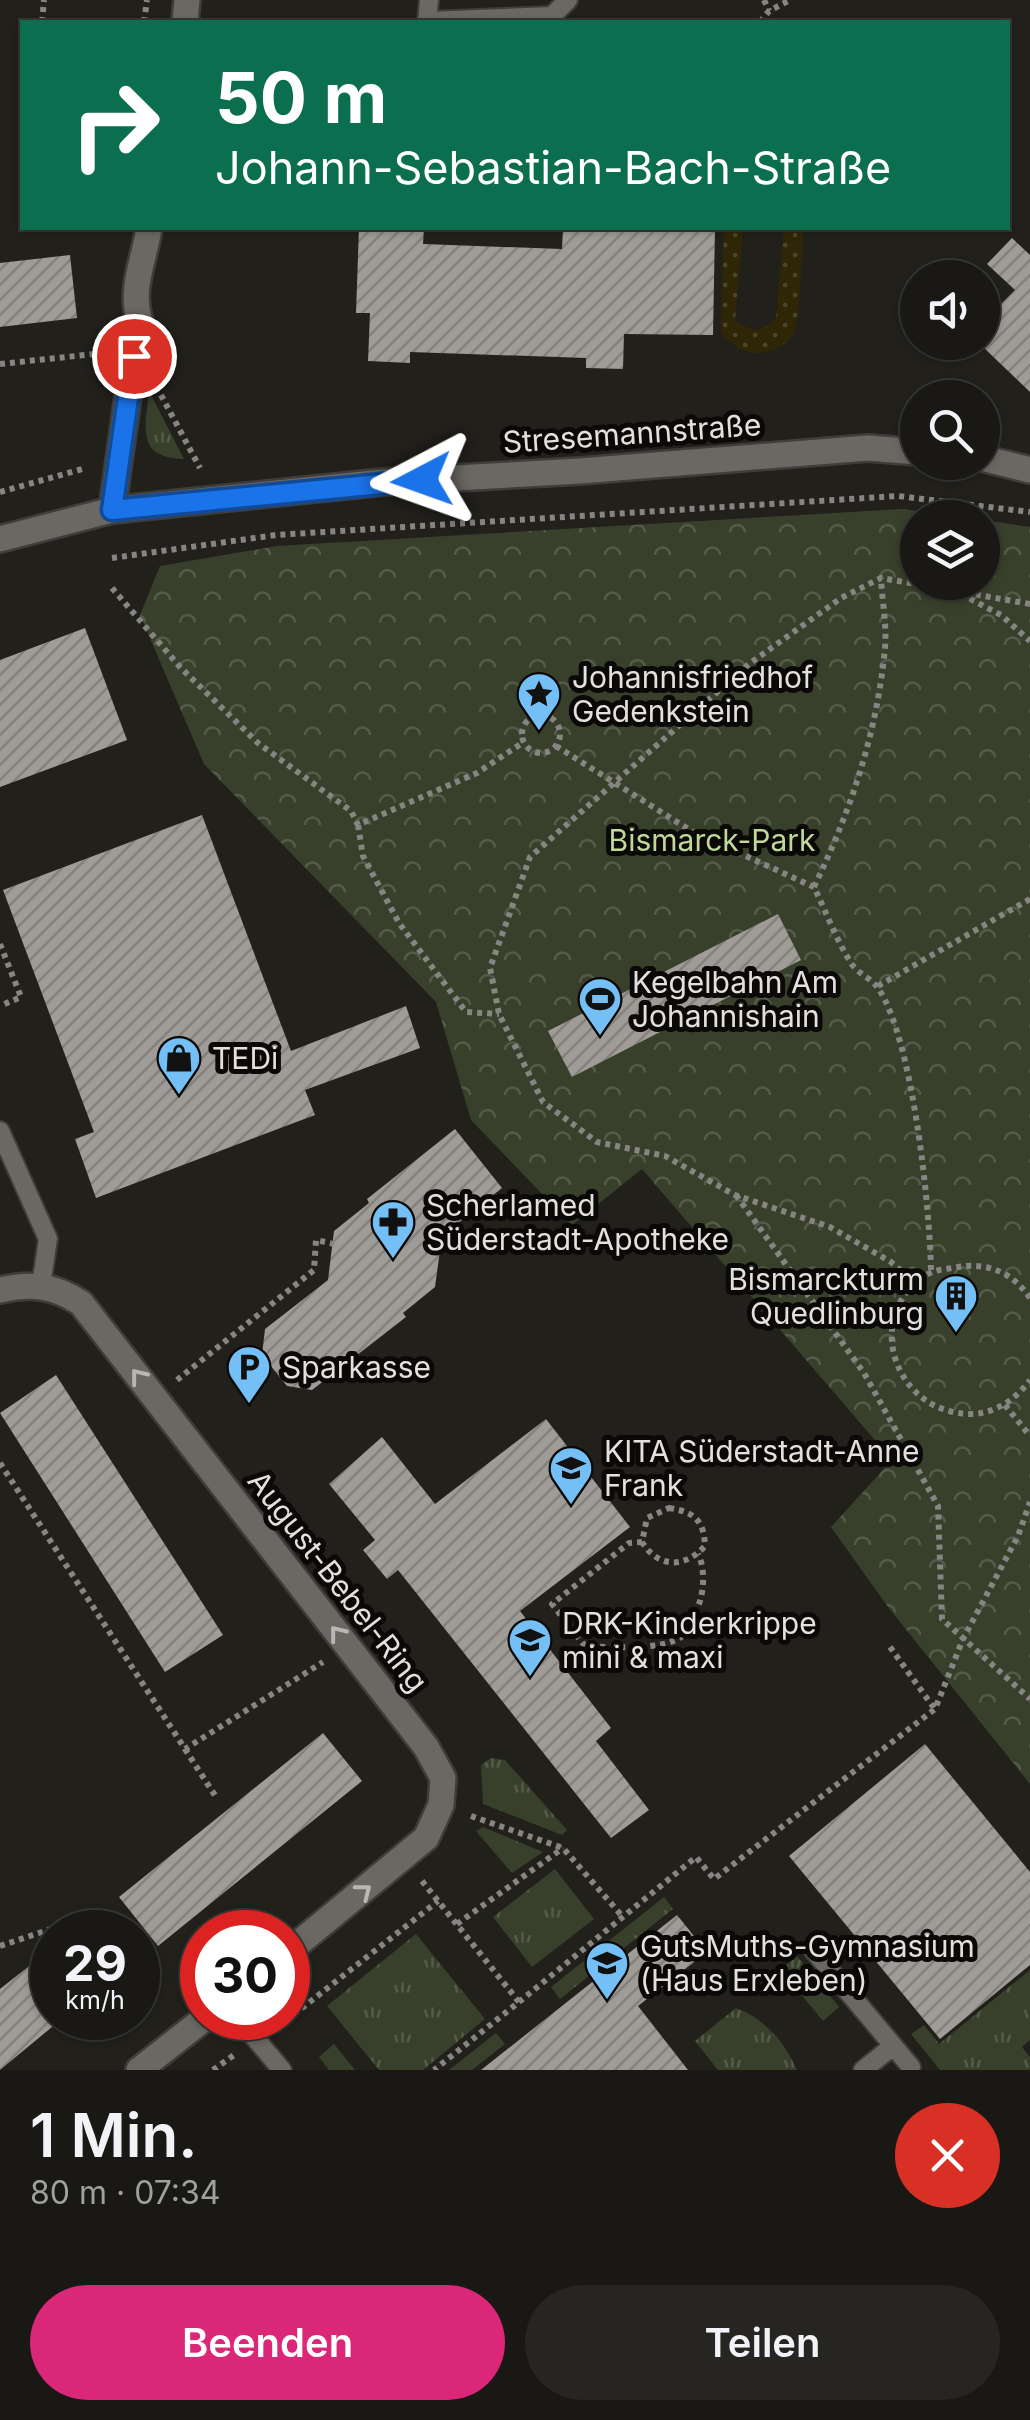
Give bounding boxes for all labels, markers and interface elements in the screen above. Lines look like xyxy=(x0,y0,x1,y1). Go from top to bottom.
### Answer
text: 50 m xyxy=(215,55,387,140)
icon: right xyxy=(50,60,180,190)
text: Johann-Sebastian-Bach-Straße xyxy=(215,140,891,195)
map controls xyxy=(900,260,1000,600)
button: sound xyxy=(900,260,1000,360)
pin xyxy=(92,314,177,399)
icon: arrive xyxy=(107,329,162,384)
button: search xyxy=(900,380,1000,480)
street label: Stresemannstraße xyxy=(502,406,762,460)
position arrow xyxy=(370,428,474,532)
button: layers xyxy=(900,500,1000,600)
place label: Johannisfriedhof Gedenkstein xyxy=(572,659,813,729)
place icon: Johannisfriedhof Gedenkstein xyxy=(516,671,562,732)
park label: Bismarck-Park xyxy=(609,822,816,858)
place label: Kegelbahn Am Johannishain xyxy=(632,964,838,1034)
sports icon: Kegelbahn Am Johannishain xyxy=(577,976,623,1037)
shop icon: TEDi xyxy=(156,1035,202,1096)
place label: TEDi xyxy=(212,1040,278,1076)
place label: Scherlamed Süderstadt-Apotheke xyxy=(426,1187,729,1257)
pharmacy icon: Scherlamed Süderstadt-Apotheke xyxy=(370,1199,416,1260)
place label: Bismarckturm Quedlinburg xyxy=(728,1261,924,1331)
building icon: Bismarckturm Quedlinburg xyxy=(933,1273,979,1334)
parking icon: Sparkasse xyxy=(226,1344,272,1405)
place label: Sparkasse xyxy=(282,1349,431,1385)
one-way arrow xyxy=(132,1369,150,1387)
place label: KITA Süderstadt-Anne Frank xyxy=(604,1433,919,1503)
school or university icon: KITA Süderstadt-Anne Frank xyxy=(548,1445,594,1506)
street label: August-Bebel-Ring xyxy=(241,1463,435,1699)
place label: DRK-Kinderkrippe mini & maxi xyxy=(562,1605,817,1675)
school or university icon: DRK-Kinderkrippe mini & maxi xyxy=(507,1617,553,1678)
one-way arrow xyxy=(332,1626,349,1644)
one-way arrow xyxy=(353,1885,371,1903)
speed limit sign: 30 xyxy=(180,1910,310,2040)
place label: GutsMuths-Gymnasium (Haus Erxleben) xyxy=(640,1928,975,1998)
text: 29 xyxy=(63,1933,127,1993)
school or university icon: GutsMuths-Gymnasium (Haus Erxleben) xyxy=(584,1940,630,2001)
text: km/h xyxy=(65,1985,125,2015)
text: 1 Min. xyxy=(30,2099,197,2171)
button: close xyxy=(895,2103,1000,2208)
text: 80 m · 07:34 xyxy=(30,2173,220,2212)
button: Beenden xyxy=(30,2285,505,2400)
button: Teilen xyxy=(525,2285,1000,2400)

